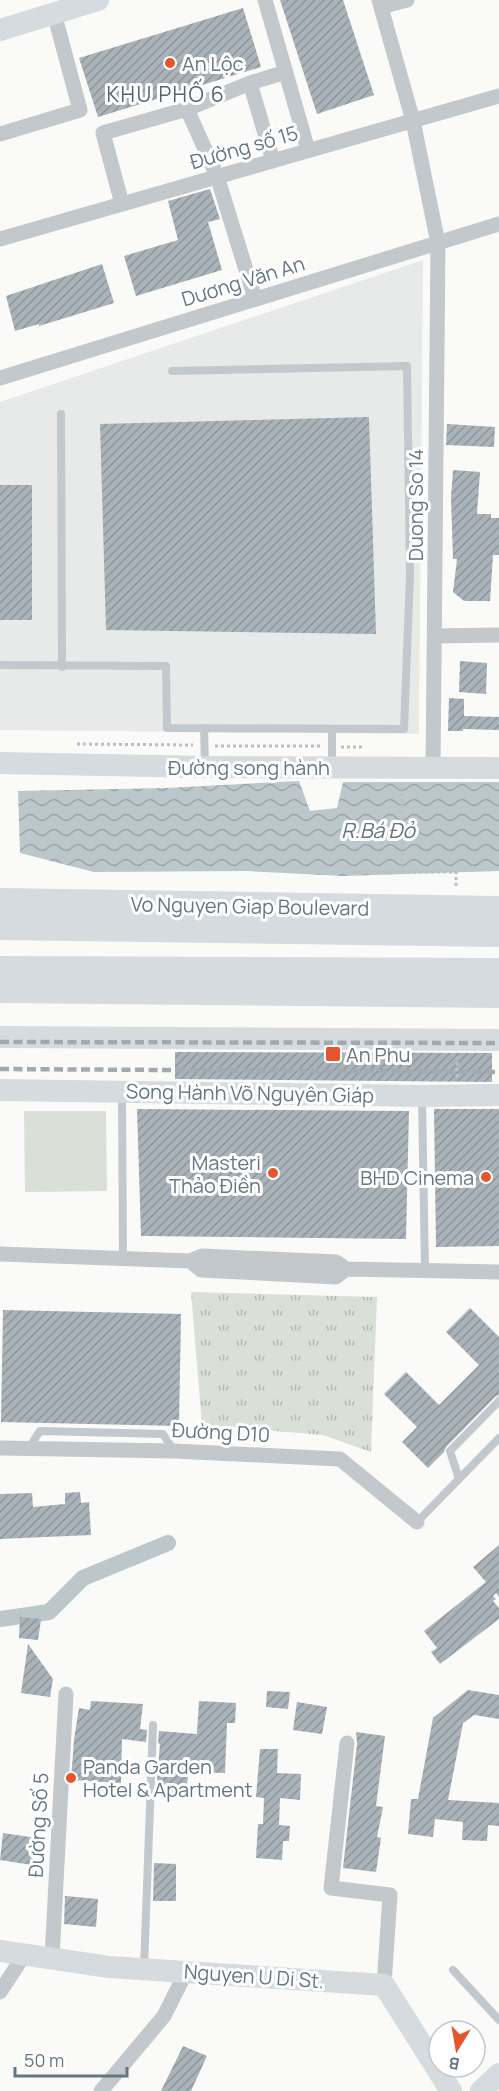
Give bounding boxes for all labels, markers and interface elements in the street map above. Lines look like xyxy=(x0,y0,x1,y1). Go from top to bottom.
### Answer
place label: An Lộc xyxy=(182,50,244,77)
marker: An Lộc xyxy=(163,56,177,70)
district label: KHU PHỐ 6 xyxy=(107,78,225,108)
street label: Đường số 15 xyxy=(187,119,301,175)
street label: Dương Văn An xyxy=(178,249,308,313)
street label: Duong So 14 xyxy=(402,449,429,561)
street label: Đường song hành xyxy=(168,754,330,781)
water label: R.Bá Đỏ xyxy=(341,816,416,844)
street label: Vo Nguyen Giap Boulevard xyxy=(130,890,370,922)
place label: An Phu xyxy=(346,1041,410,1068)
marker: An Phu xyxy=(324,1045,342,1063)
street label: Song Hành Võ Nguyên Giáp xyxy=(126,1077,374,1109)
place label: Masteri Thảo Điền xyxy=(169,1149,261,1199)
place label: BHD Cinema xyxy=(360,1164,474,1191)
marker: Masteri Thảo Điền xyxy=(266,1166,280,1180)
marker: BHD Cinema xyxy=(479,1170,493,1184)
street label: Đường D10 xyxy=(171,1416,271,1448)
place label: Panda Garden Hotel & Apartment xyxy=(83,1753,253,1803)
marker: Panda Garden Hotel & Apartment xyxy=(64,1771,78,1785)
street label: Đường Số 5 xyxy=(22,1772,54,1878)
street label: Nguyen U Di St. xyxy=(183,1958,325,1994)
north arrow xyxy=(427,2019,487,2079)
scale bar xyxy=(15,2040,128,2078)
text: 50 m xyxy=(24,2048,64,2072)
text: B xyxy=(447,2052,461,2075)

